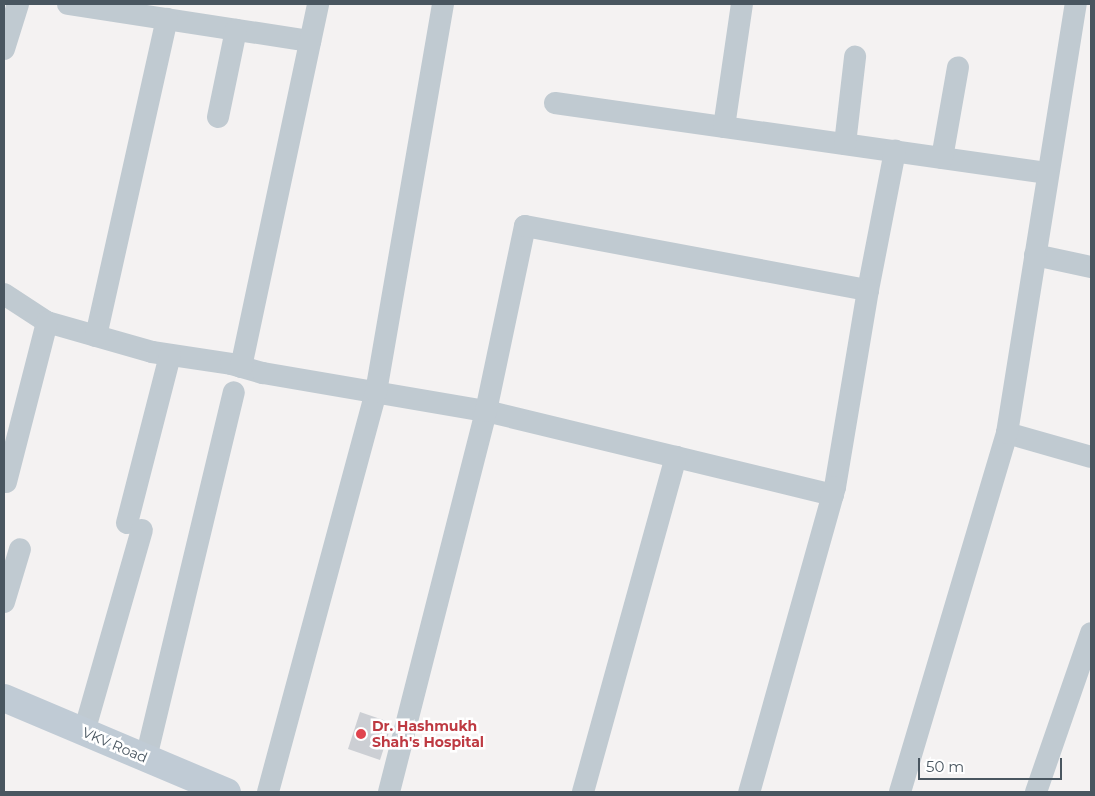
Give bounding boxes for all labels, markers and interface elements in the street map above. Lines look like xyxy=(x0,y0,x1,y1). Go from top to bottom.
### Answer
place label: Dr. Hashmukh Shah's Hospital xyxy=(372,718,484,750)
street label: VKV Road xyxy=(80,724,150,766)
marker: Dr. Hashmukh Shah's Hospital xyxy=(354,727,368,741)
scale bar xyxy=(920,748,1064,780)
text: 50 m xyxy=(926,757,964,776)

